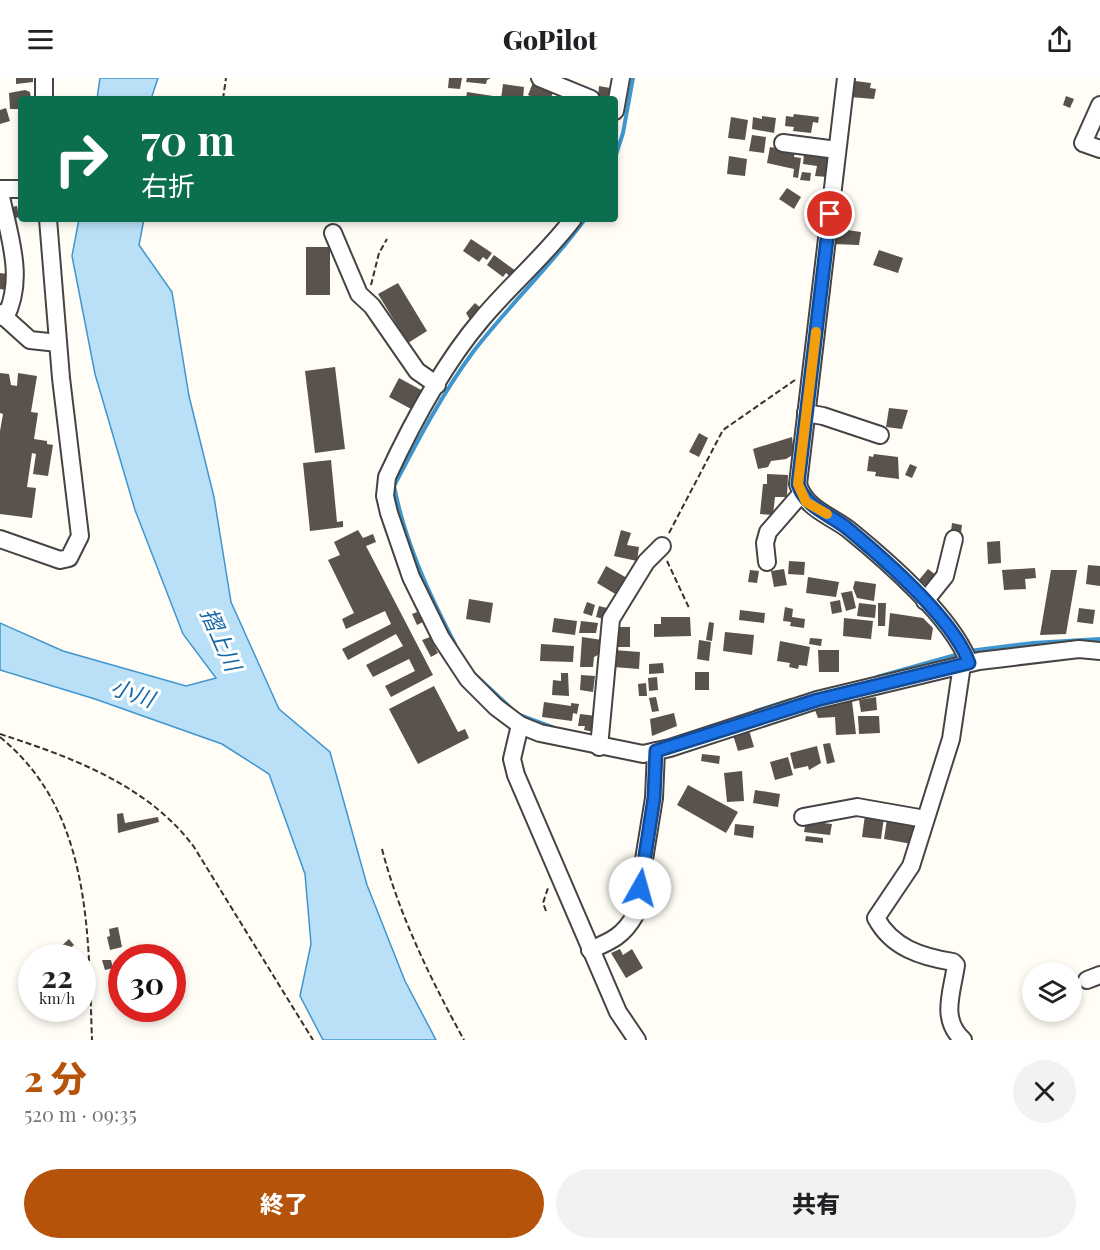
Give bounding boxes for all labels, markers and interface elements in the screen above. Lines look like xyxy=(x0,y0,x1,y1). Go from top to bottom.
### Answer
text: GoPilot xyxy=(503,21,597,57)
icon: menu xyxy=(24,23,57,56)
icon: share xyxy=(1043,23,1076,56)
text: 70 m xyxy=(141,111,235,167)
icon: right xyxy=(42,120,120,198)
text: 右折 xyxy=(141,167,195,203)
pin xyxy=(804,188,855,239)
icon: arrive xyxy=(813,197,846,230)
water label: 摺上川 xyxy=(195,603,250,677)
water label: 小川 xyxy=(107,671,161,714)
position arrow xyxy=(608,856,672,920)
speed limit sign: 30 xyxy=(108,944,186,1022)
text: 22 xyxy=(41,956,73,996)
map controls xyxy=(1022,962,1082,1022)
button: layers xyxy=(1022,962,1082,1022)
text: km/h xyxy=(39,988,75,1008)
text: 2 分 xyxy=(24,1053,87,1101)
button: close xyxy=(1013,1060,1076,1123)
text: 520 m · 09:35 xyxy=(24,1100,137,1127)
button: 終了 xyxy=(24,1169,544,1238)
button: 共有 xyxy=(556,1169,1076,1238)

